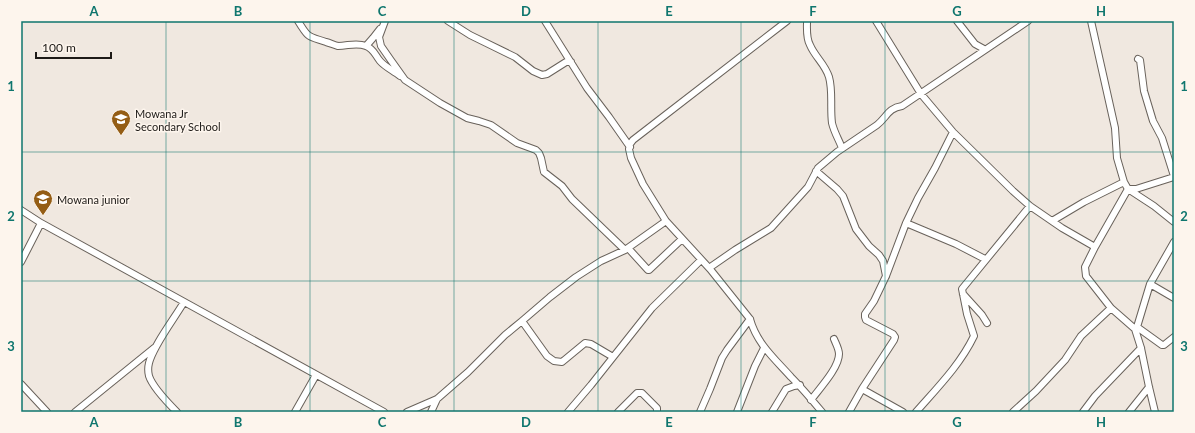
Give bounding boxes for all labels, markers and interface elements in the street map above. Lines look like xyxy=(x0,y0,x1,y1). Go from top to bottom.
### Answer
text: A xyxy=(88,3,99,19)
text: B xyxy=(234,3,243,19)
text: C xyxy=(378,3,387,19)
text: D xyxy=(521,3,531,19)
text: E xyxy=(665,3,673,19)
text: F xyxy=(809,3,817,19)
text: G xyxy=(952,3,962,19)
text: H xyxy=(1096,3,1106,19)
scale bar xyxy=(36,34,111,60)
text: 100 m xyxy=(42,40,76,55)
text: 1 xyxy=(7,78,15,94)
text: 1 xyxy=(1180,78,1188,94)
place label: Mowana Jr Secondary School xyxy=(135,107,221,133)
school or university icon: Mowana Jr Secondary School xyxy=(110,108,132,136)
school or university icon: Mowana junior xyxy=(32,188,54,216)
place label: Mowana junior xyxy=(57,193,129,206)
text: 2 xyxy=(7,208,15,224)
text: 2 xyxy=(1180,208,1188,224)
text: 3 xyxy=(7,338,15,354)
text: 3 xyxy=(1180,338,1188,354)
text: A xyxy=(88,414,99,430)
text: B xyxy=(234,414,243,430)
text: C xyxy=(378,414,387,430)
text: D xyxy=(521,414,531,430)
text: E xyxy=(665,414,673,430)
text: F xyxy=(809,414,817,430)
text: G xyxy=(952,414,962,430)
text: H xyxy=(1096,414,1106,430)

